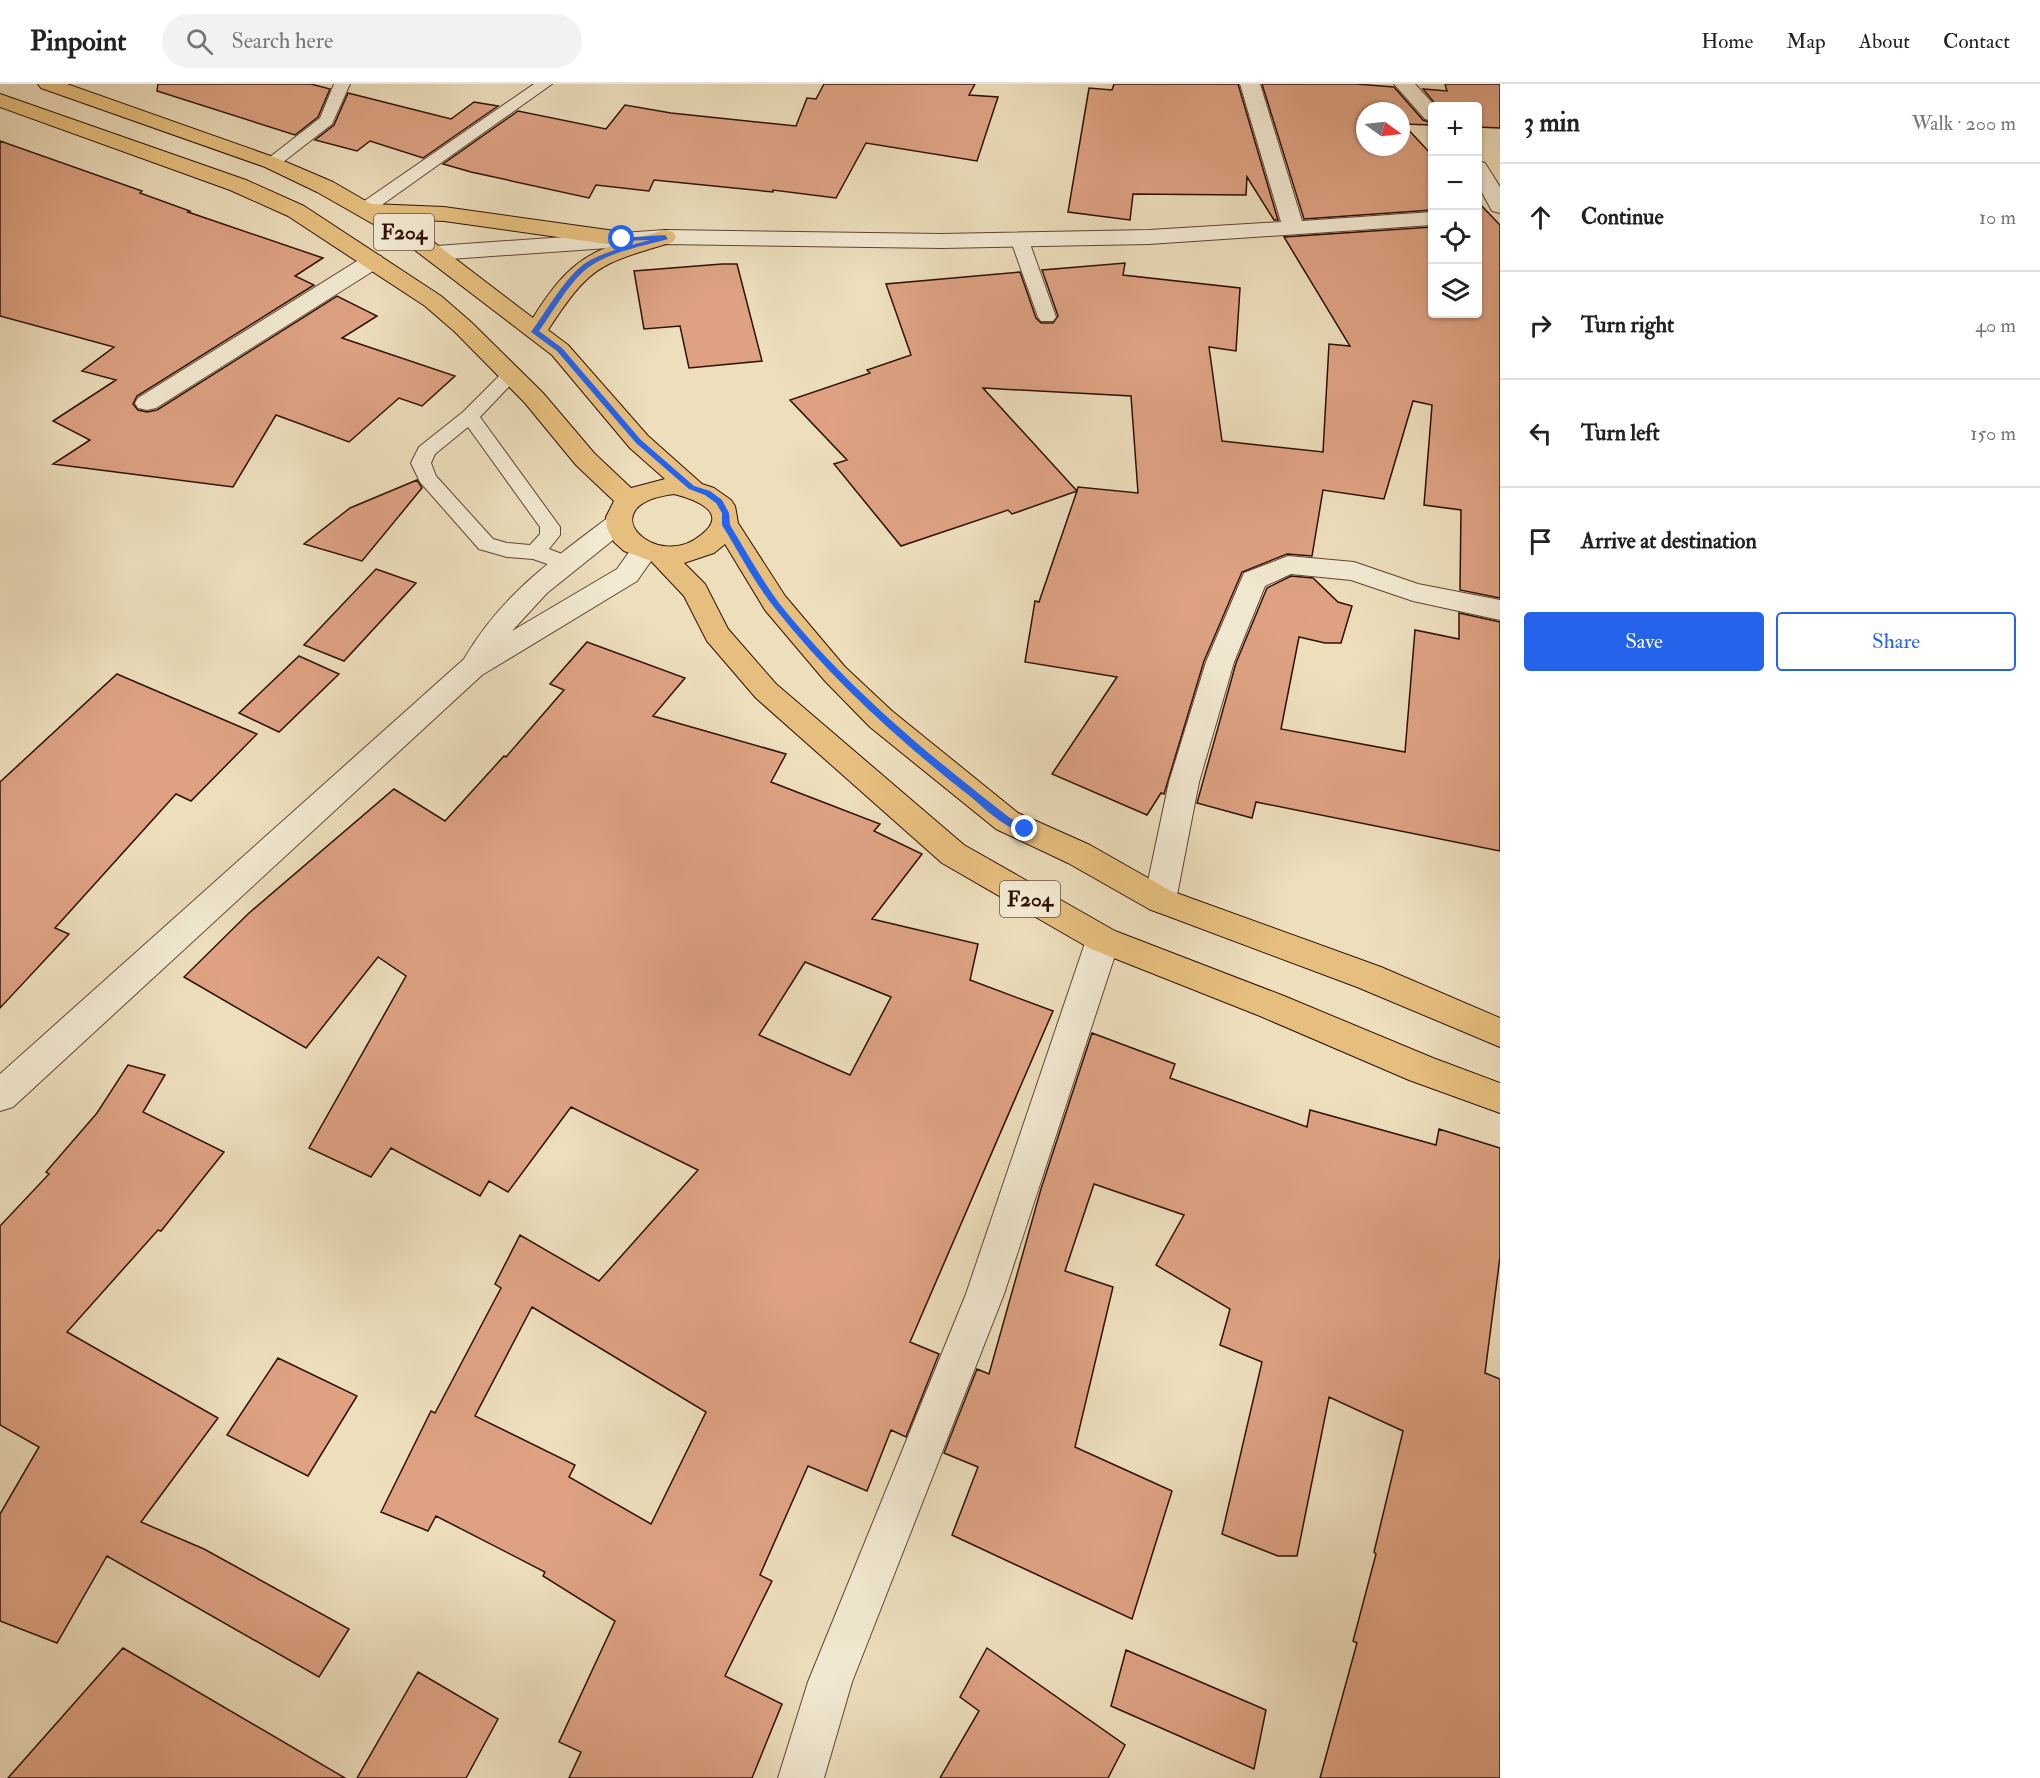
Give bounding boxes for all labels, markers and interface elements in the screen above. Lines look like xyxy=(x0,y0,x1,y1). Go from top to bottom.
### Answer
search box xyxy=(162,14,582,68)
text: Pinpoint xyxy=(30,24,126,59)
icon: search xyxy=(183,25,216,58)
text: Search here xyxy=(231,27,333,55)
text: Home xyxy=(1701,28,1753,55)
text: Map xyxy=(1786,28,1826,55)
text: About xyxy=(1859,28,1910,55)
text: Contact xyxy=(1943,28,2010,55)
north arrow xyxy=(1356,102,1410,156)
map controls xyxy=(1428,102,1482,318)
button: + xyxy=(1428,102,1482,156)
text: 3 min xyxy=(1524,107,1580,139)
text: Walk · 200 m xyxy=(1912,111,2016,136)
button: − xyxy=(1428,156,1482,210)
icon: ahead xyxy=(1524,201,1557,234)
text: Continue xyxy=(1581,203,1664,231)
text: 10 m xyxy=(1979,205,2016,230)
button: locate xyxy=(1428,210,1482,264)
road number: F204 xyxy=(374,214,434,250)
route start xyxy=(608,225,634,251)
button: layers xyxy=(1428,264,1482,318)
icon: right xyxy=(1524,309,1557,342)
text: Turn right xyxy=(1581,311,1674,339)
text: 40 m xyxy=(1975,313,2016,338)
icon: left xyxy=(1524,417,1557,450)
text: Turn left xyxy=(1581,419,1660,447)
text: 150 m xyxy=(1970,421,2016,446)
icon: arrive xyxy=(1524,525,1557,558)
text: Arrive at destination xyxy=(1581,527,1757,555)
button: Save xyxy=(1524,612,1764,671)
button: Share xyxy=(1776,612,2016,671)
route end xyxy=(1011,815,1037,841)
road number: F204 xyxy=(1000,881,1060,917)

